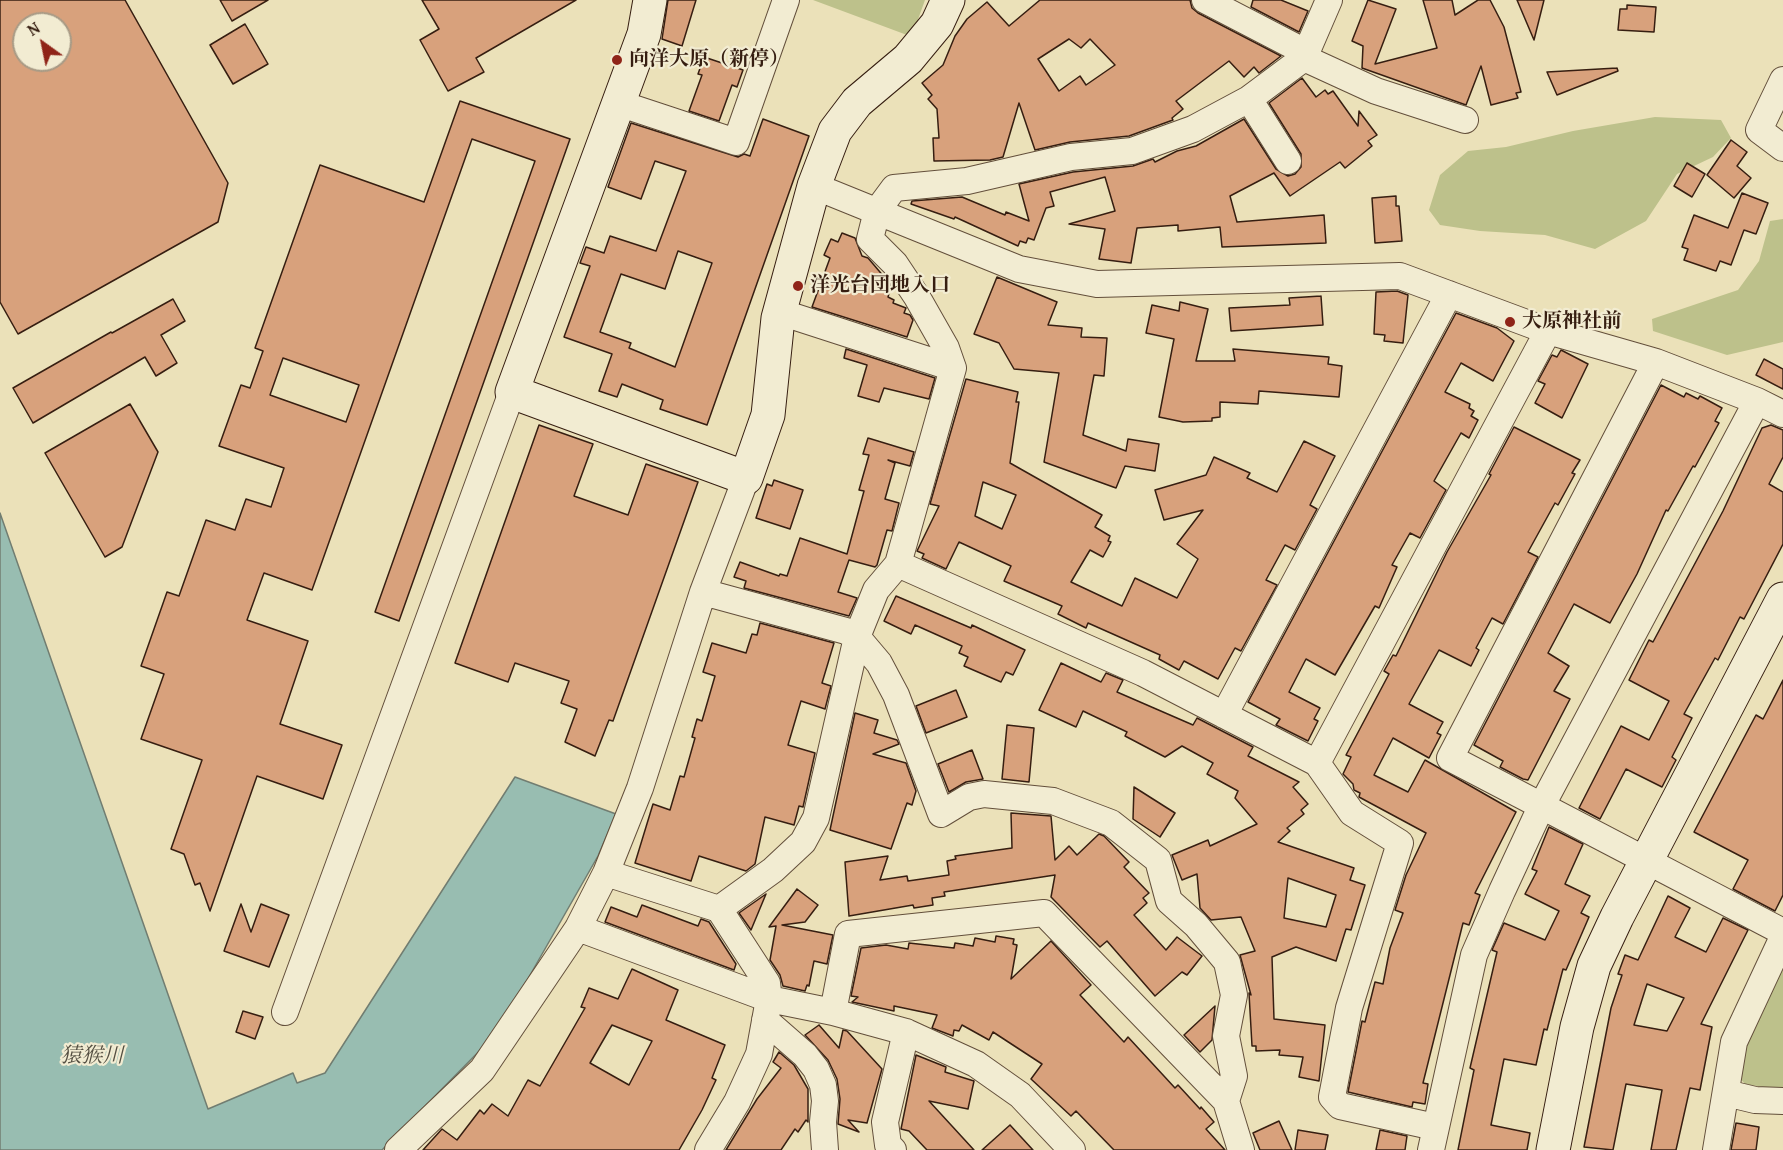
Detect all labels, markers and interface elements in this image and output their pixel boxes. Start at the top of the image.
north arrow [12,12,72,72]
text: N [22,16,44,42]
place label: 向洋大原（新停） [629,48,789,72]
marker: 向洋大原（新停） [610,53,624,67]
place label: 洋光台団地入口 [810,274,950,298]
marker: 洋光台団地入口 [791,279,805,293]
place label: 大原神社前 [1522,310,1622,334]
marker: 大原神社前 [1503,315,1517,329]
water label: 猿猴川 [61,1044,123,1070]

